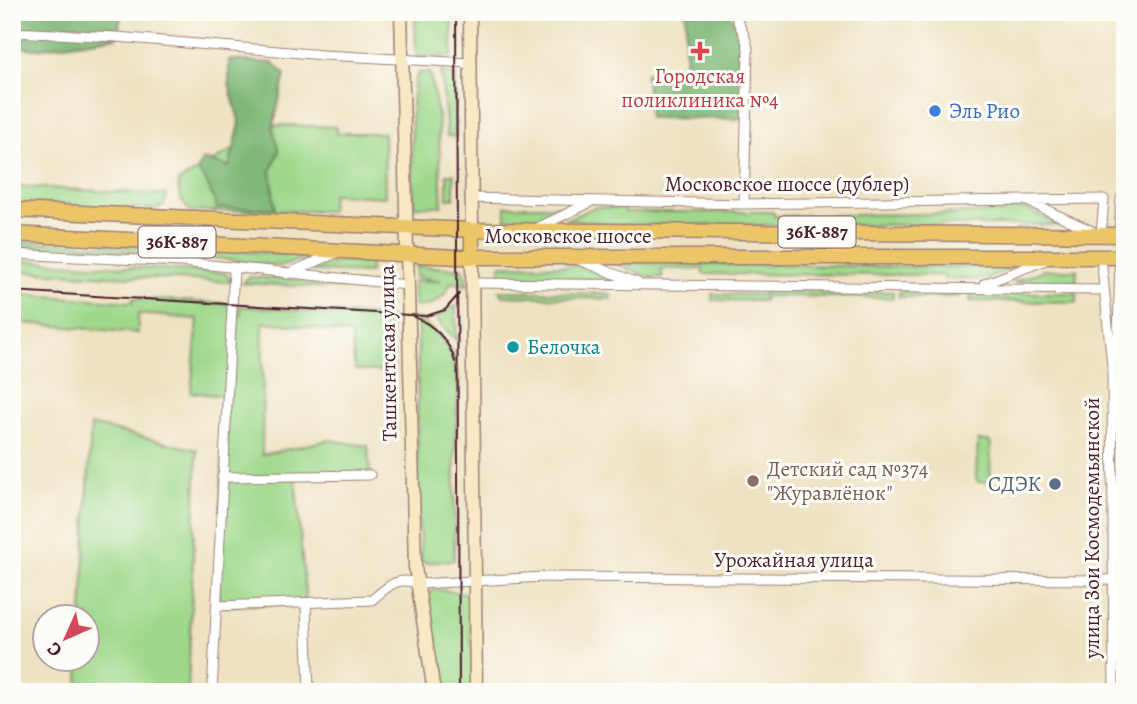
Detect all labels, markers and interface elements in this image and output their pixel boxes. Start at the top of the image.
marker: Городская поликлиника №4 [690,41,710,61]
place label: Городская поликлиника №4 [621,62,779,114]
place label: Эль Рио [949,97,1020,125]
marker: Эль Рио [927,103,943,119]
street label: Московское шоссе (дублер) [665,170,909,198]
road number: 36К-887 [778,216,856,248]
street label: Московское шоссе [484,222,652,250]
road number: 36К-887 [138,226,216,258]
street label: Ташкентская улица [372,264,404,441]
place label: Белочка [527,333,601,361]
marker: Белочка [505,339,521,355]
street label: улица Зои Космодемьянской [1078,398,1106,659]
place label: Детский сад №374 "Журавлёнок" [767,455,928,507]
place label: СДЭК [988,470,1042,498]
marker: Детский сад №374 "Журавлёнок" [745,473,761,489]
marker: СДЭК [1047,476,1063,492]
street label: Урожайная улица [714,546,874,574]
north arrow [32,602,102,672]
text: С [41,636,68,663]

